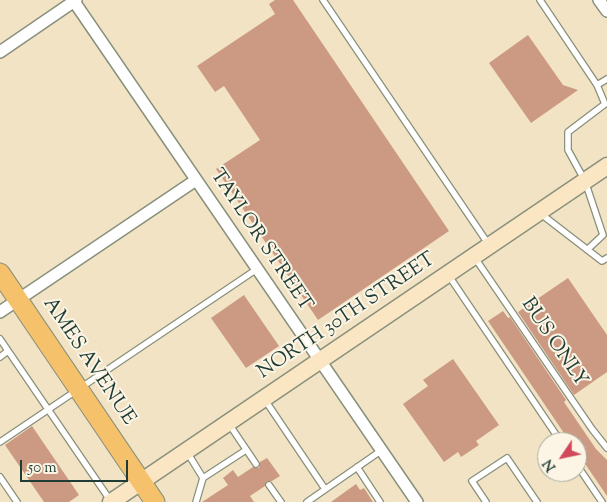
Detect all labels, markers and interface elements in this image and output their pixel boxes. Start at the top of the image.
street label: TAYLOR STREET [204,165,316,317]
street label: NORTH 30TH STREET [254,249,440,385]
street label: AMES AVENUE [36,294,140,430]
street label: BUS ONLY [515,294,591,392]
north arrow [537,432,587,482]
scale bar [22,450,130,482]
text: N [539,455,562,475]
text: 50 m [28,458,57,479]

